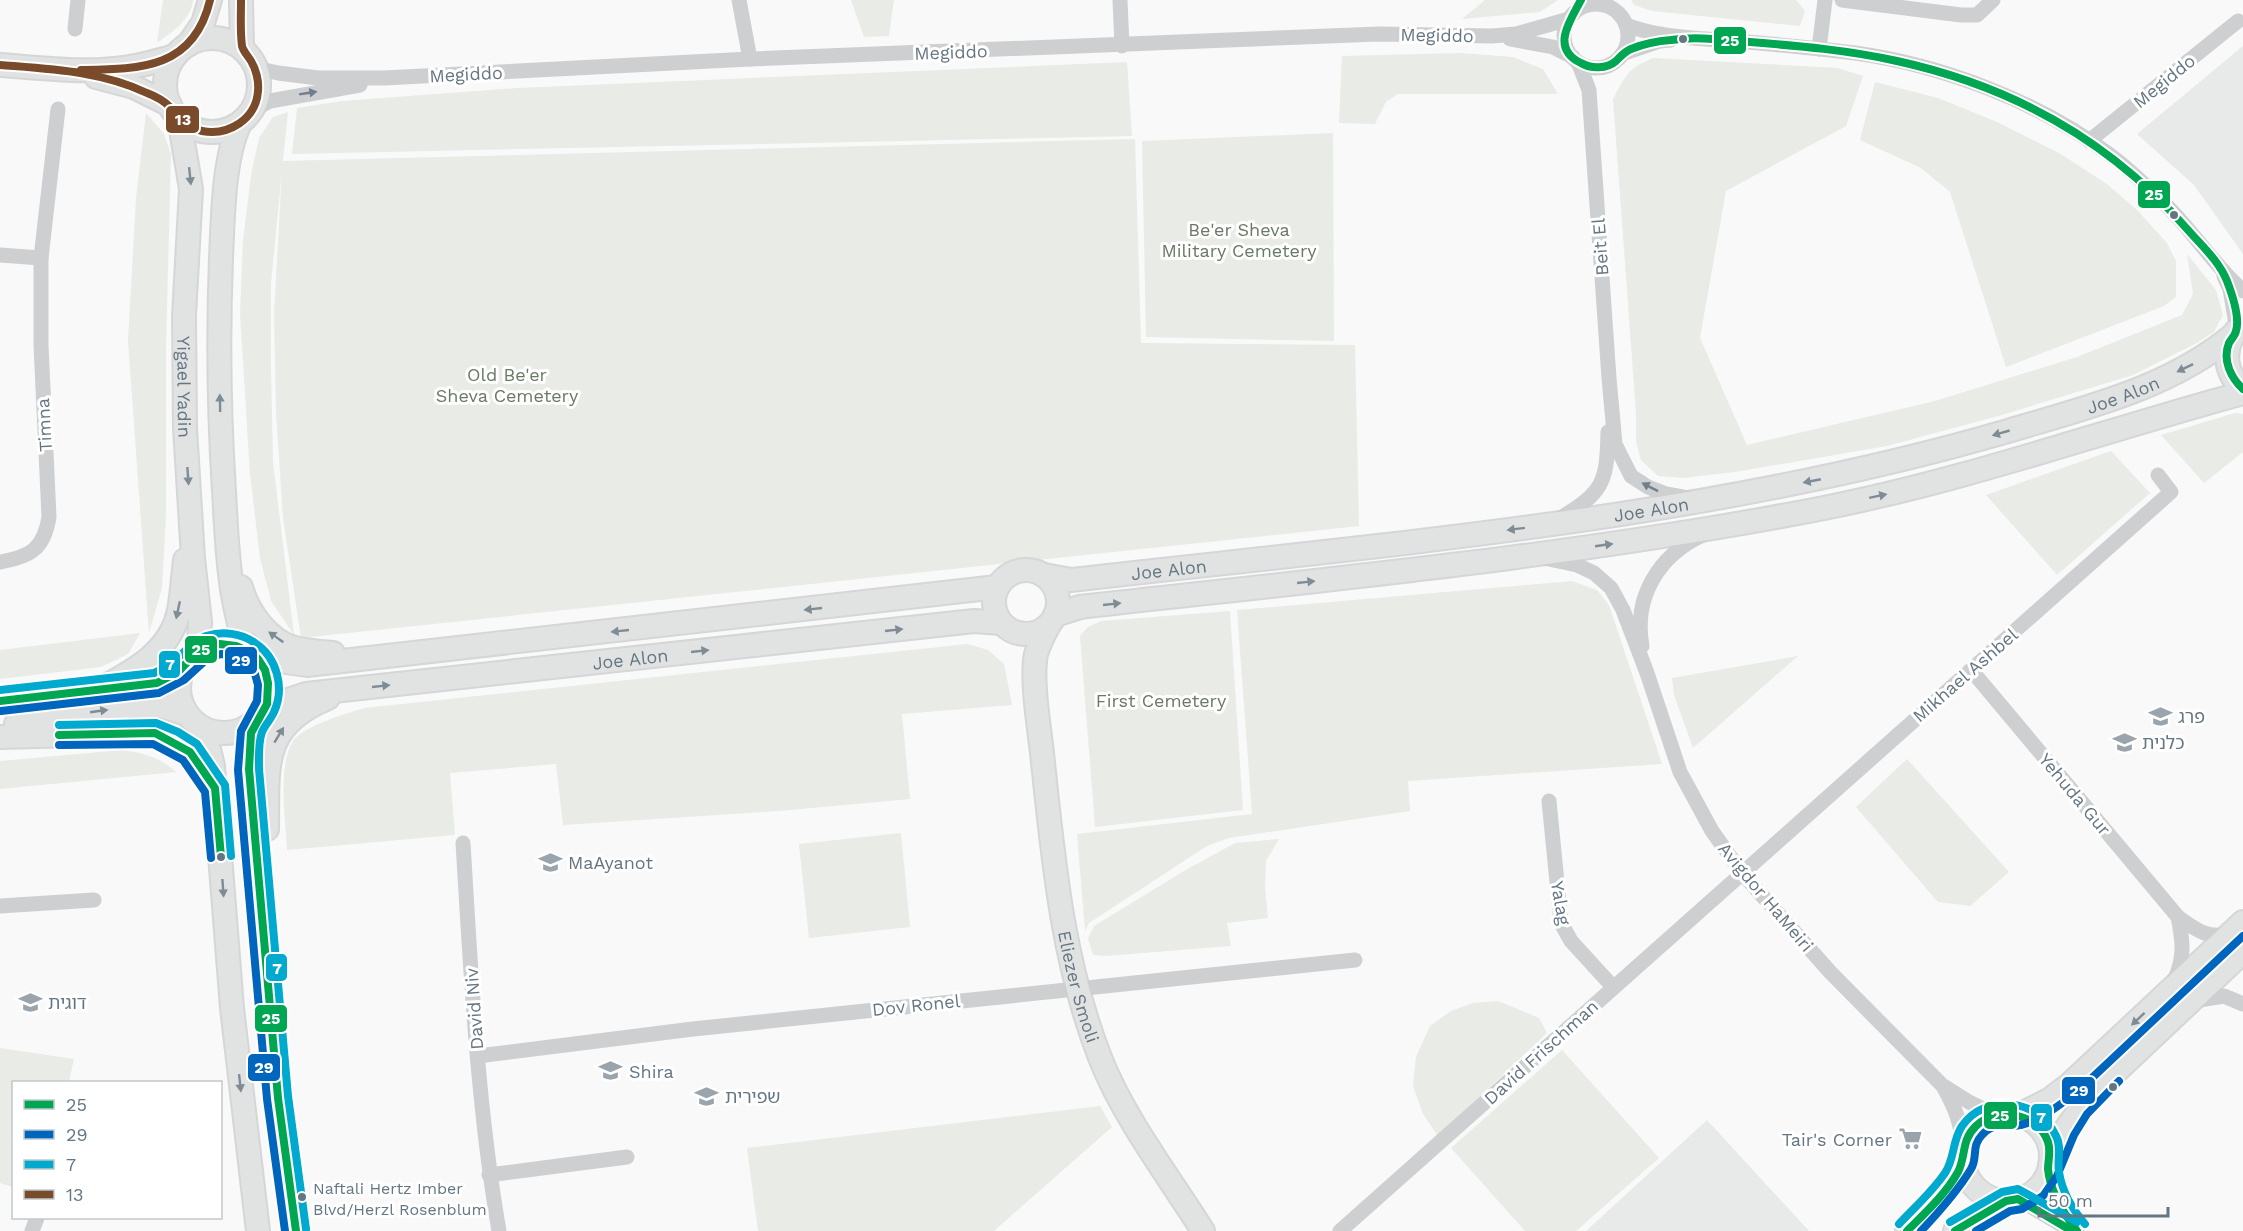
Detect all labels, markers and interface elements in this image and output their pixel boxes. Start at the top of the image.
street label: Megiddo [1400,24,1474,46]
line badge: 25 [1713,26,1747,55]
text: 25 [1721,31,1739,50]
unlabelled marker [1677,33,1689,45]
street label: Megiddo [914,40,988,64]
street label: Megiddo [2129,50,2199,112]
street label: Megiddo [429,62,503,86]
one-way arrow [298,89,317,98]
line badge: 13 [165,105,200,134]
text: 13 [175,110,191,129]
one-way arrow [185,167,194,186]
line badge: 25 [2137,180,2171,209]
text: 25 [2145,185,2163,204]
unlabelled marker [2168,209,2180,221]
street label: Beit El [1587,217,1612,276]
park label: Be'er Sheva Military Cemetery [1161,219,1317,261]
street label: Yigael Yadin [174,336,196,438]
park label: Old Be'er Sheva Cemetery [436,364,579,406]
one-way arrow [2176,364,2193,373]
street label: Joe Alon [2084,371,2162,418]
one-way arrow [215,394,225,413]
street label: Timna [32,398,56,452]
one-way arrow [1992,429,2010,438]
one-way arrow [183,466,193,485]
one-way arrow [1803,477,1822,486]
one-way arrow [1641,482,1659,492]
one-way arrow [1869,490,1888,500]
street label: Joe Alon [1612,493,1690,526]
one-way arrow [1507,524,1526,534]
one-way arrow [1594,540,1613,549]
street label: Joe Alon [1130,555,1208,584]
one-way arrow [1297,577,1316,587]
one-way arrow [1103,599,1122,609]
one-way arrow [173,601,182,620]
one-way arrow [804,604,823,614]
street label: Mikhael Ashbel [1908,623,2022,726]
one-way arrow [885,625,904,635]
one-way arrow [610,626,629,635]
one-way arrow [269,631,285,643]
line badge: 25 [184,635,218,664]
text: 25 [192,640,210,659]
street label: Joe Alon [591,644,669,673]
line badge: 29 [224,646,258,675]
one-way arrow [691,647,710,656]
line badge: 7 [158,650,181,679]
text: 29 [231,651,251,670]
text: 7 [165,655,175,674]
one-way arrow [372,681,391,691]
park label: First Cemetery [1096,690,1227,711]
school or university icon: פרג [2147,703,2173,729]
place label: פרג [2178,706,2205,727]
one-way arrow [90,707,109,716]
one-way arrow [273,727,284,744]
school or university icon: כלנית [2111,729,2137,755]
place label: כלנית [2142,732,2185,753]
street label: Yehuda Gur [2035,749,2115,839]
street label: Avigdor HaMeiri [1714,838,1818,956]
school or university icon: MaAyanot [537,849,563,875]
unlabelled marker [215,851,227,863]
place label: MaAyanot [568,852,653,873]
one-way arrow [218,879,228,898]
street label: Yalag [1547,879,1575,927]
street label: Eliezer Smoli [1055,929,1104,1045]
line badge: 7 [265,953,288,982]
text: 7 [272,959,282,978]
street label: David Niv [461,967,487,1051]
school or university icon: דוגית [17,989,43,1015]
street label: Dov Ronel [871,990,962,1020]
place label: דוגית [48,992,87,1013]
street label: David Frischman [1480,995,1602,1109]
line badge: 25 [254,1004,288,1033]
text: 25 [262,1009,280,1028]
one-way arrow [2131,1012,2146,1025]
line badge: 29 [247,1053,281,1082]
text: 29 [254,1058,274,1077]
school or university icon: Shira [598,1058,624,1084]
place label: Shira [629,1061,674,1082]
one-way arrow [235,1073,244,1092]
line badge: 29 [2061,1076,2096,1105]
legend [12,1081,222,1219]
text: 29 [2069,1081,2089,1100]
unlabelled marker [2107,1081,2119,1093]
school or university icon: שפירית [694,1083,720,1109]
place label: שפירית [725,1086,780,1107]
text: 25 [66,1094,87,1115]
line badge: 25 [1983,1101,2018,1130]
line badge: 7 [2030,1103,2053,1132]
text: 25 [1991,1106,2009,1125]
text: 7 [2036,1108,2046,1127]
text: 29 [66,1124,88,1145]
supermarket icon: Tair's Corner [1897,1126,1923,1152]
place label: Tair's Corner [1782,1129,1892,1150]
text: 7 [66,1154,76,1175]
place label: Naftali Hertz Imber Blvd/Herzl Rosenblum [313,1179,487,1219]
scale bar [2039,1180,2168,1218]
text: 13 [66,1184,84,1205]
text: 50 m [2048,1190,2093,1211]
marker: Naftali Hertz Imber Blvd/Herzl Rosenblum [296,1191,308,1203]

